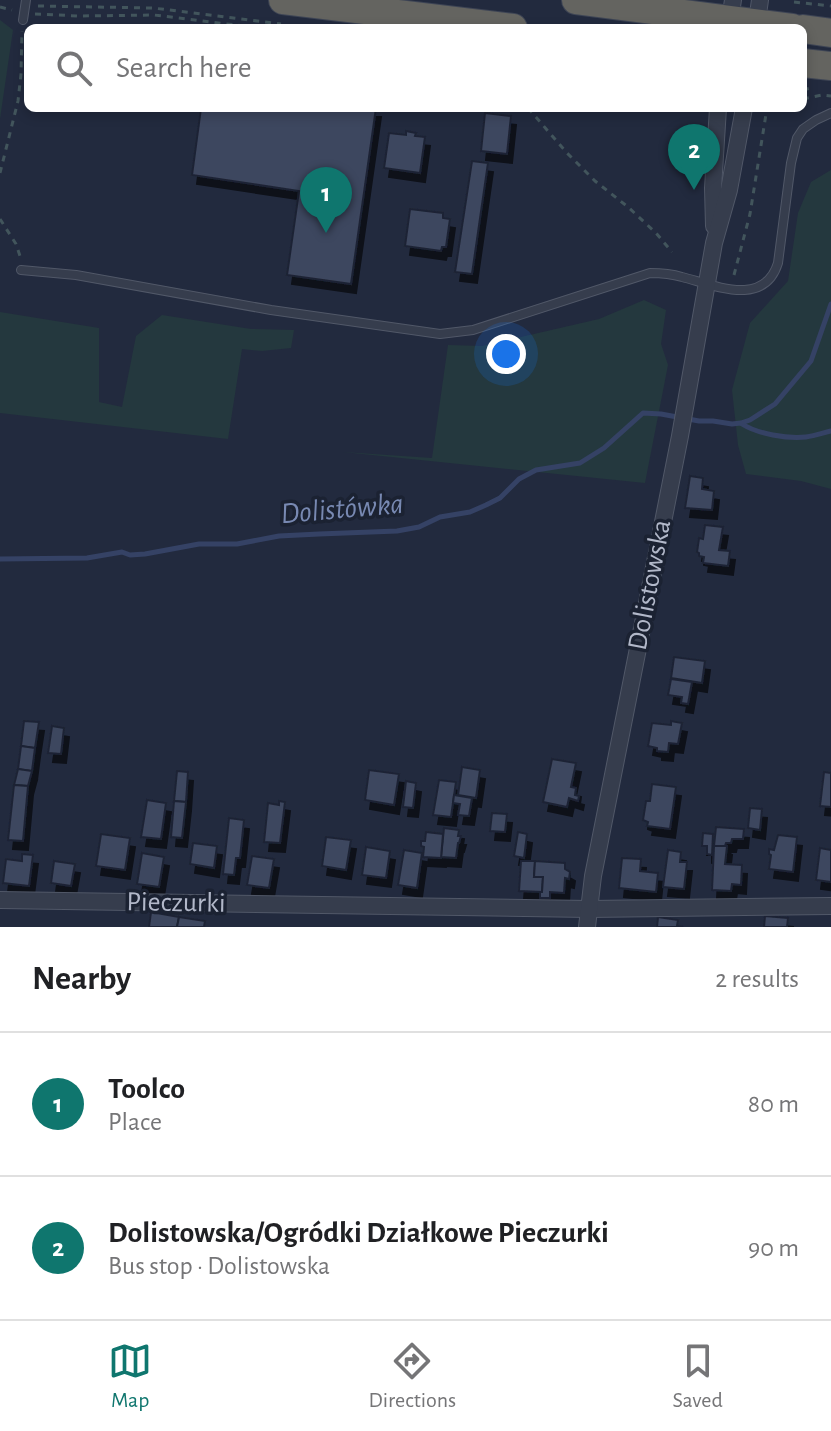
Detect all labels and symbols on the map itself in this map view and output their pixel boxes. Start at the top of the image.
pin: 2 [668,124,720,190]
pin: 1 [300,167,352,233]
your location [486,334,526,374]
water label: Dolistówka [279,489,405,529]
street label: Dolistowska [624,517,676,653]
street label: Pieczurki [126,888,226,918]

